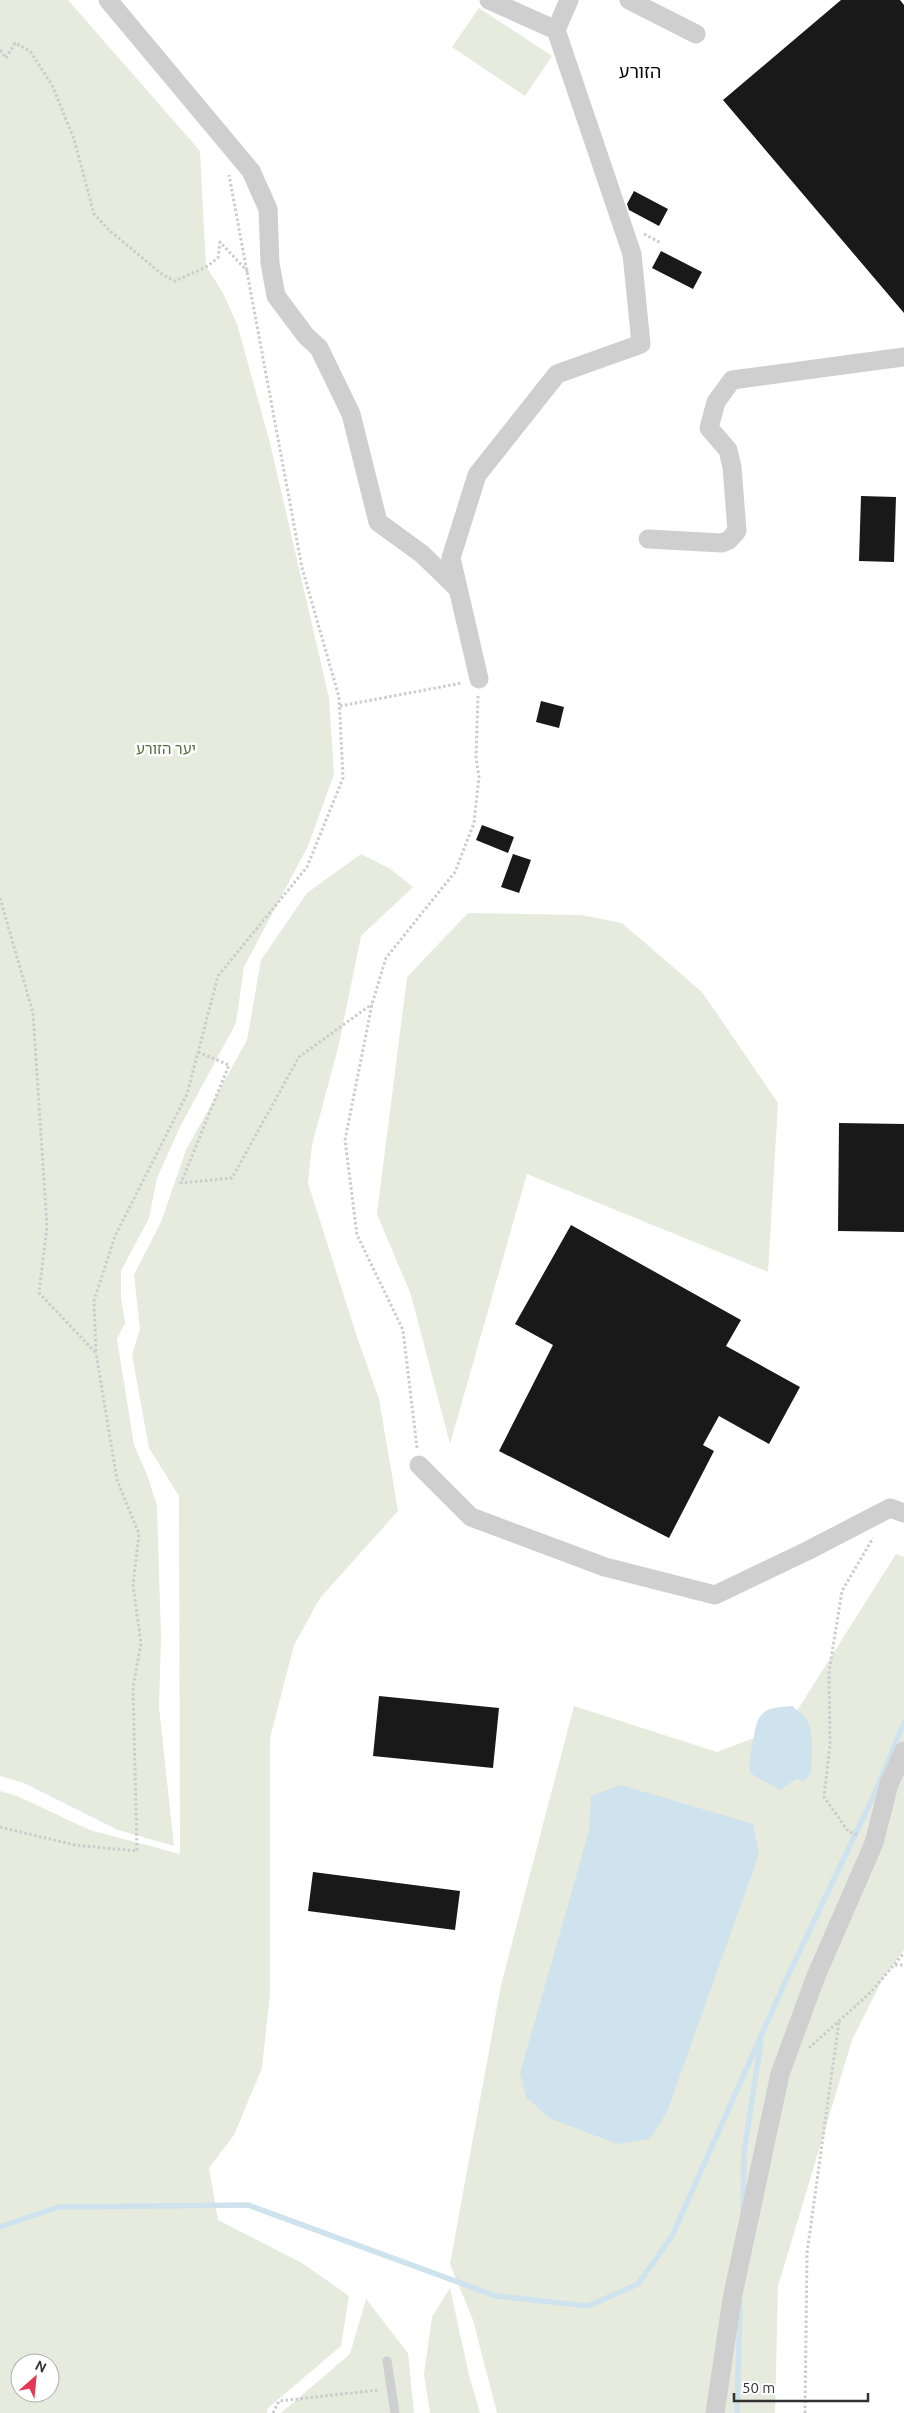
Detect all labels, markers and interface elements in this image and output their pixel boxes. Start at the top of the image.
district label: הזורע [619,61,661,81]
park label: יער הזורע [136,740,196,757]
north arrow [10,2353,60,2403]
text: N [33,2357,49,2376]
scale bar [734,2370,868,2402]
text: 50 m [742,2379,775,2396]

